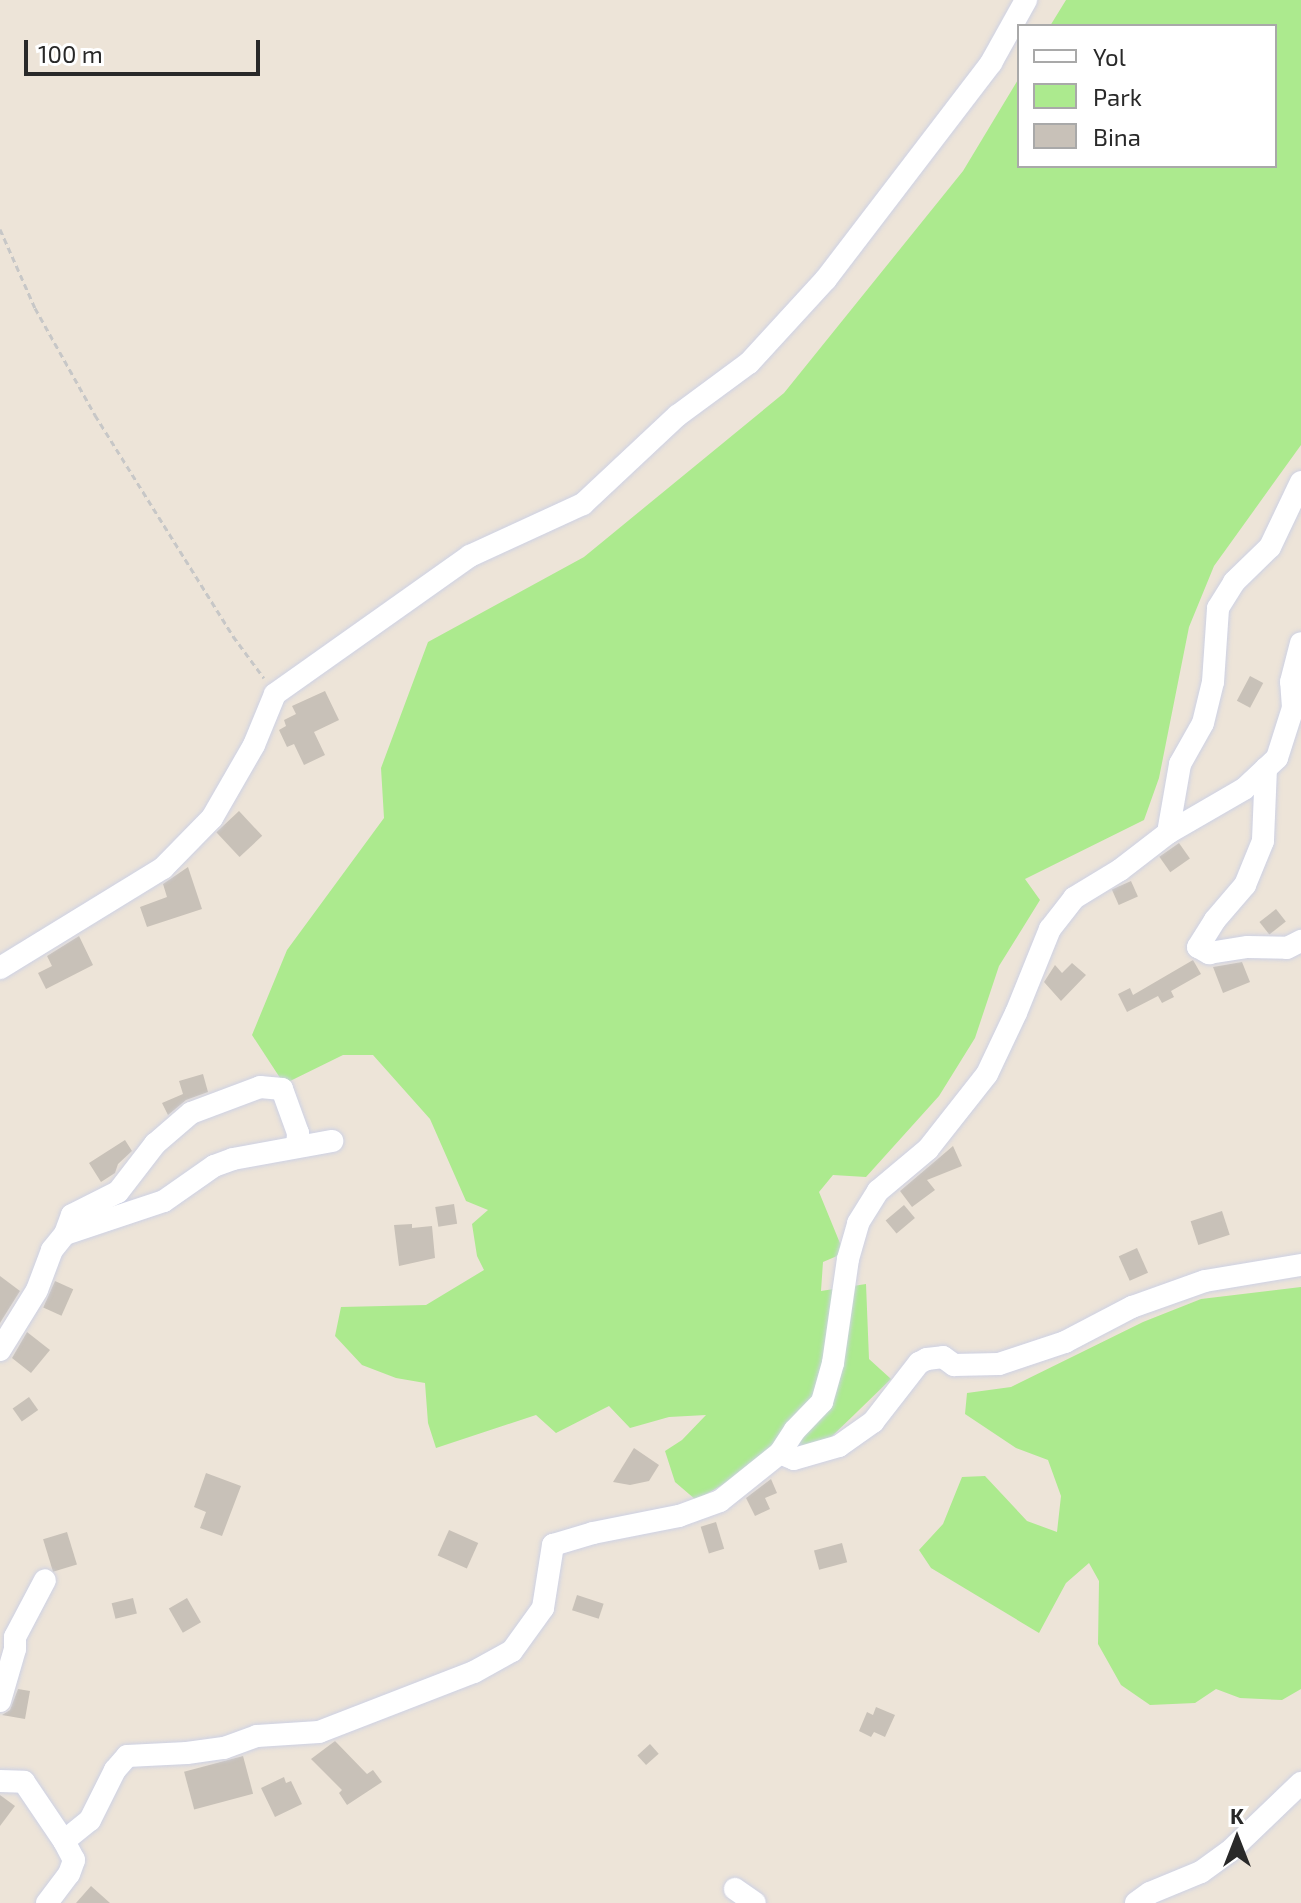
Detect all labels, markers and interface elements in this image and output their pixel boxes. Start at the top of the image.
scale bar [28,24,264,74]
legend [1017,24,1277,168]
text: 100 m [38,39,103,68]
text: Yol [1093,42,1126,71]
text: Park [1093,82,1142,111]
text: Bina [1093,122,1141,151]
north arrow [1197,1799,1277,1879]
text: K [1230,1802,1244,1828]

